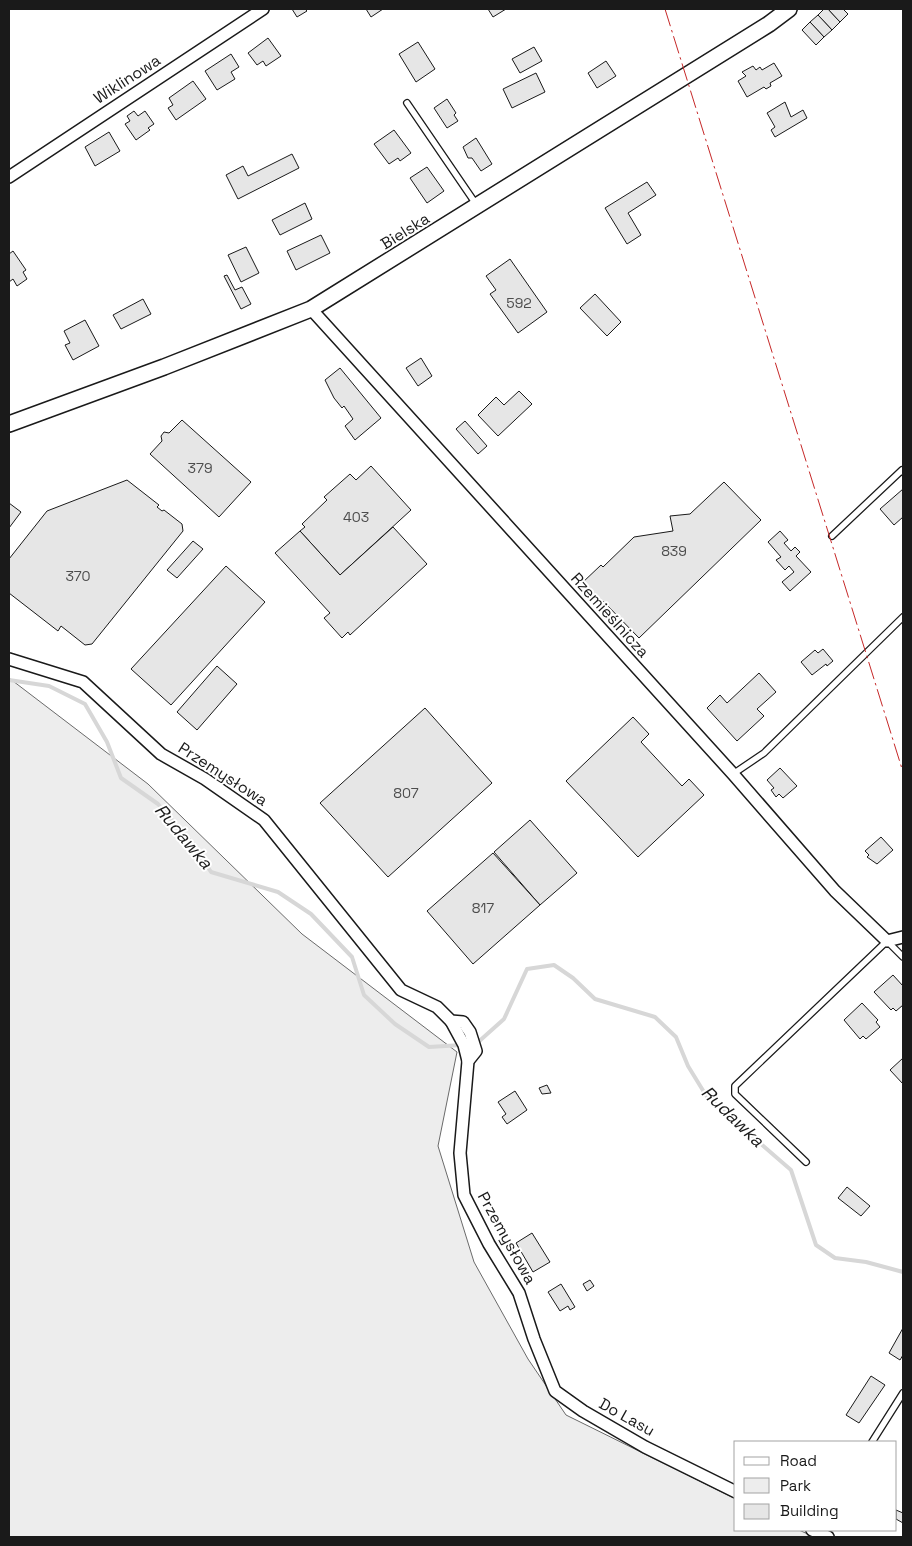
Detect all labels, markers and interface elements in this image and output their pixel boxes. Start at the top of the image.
street label: Wiklinowa [89,50,165,108]
street label: Bielska [377,208,433,254]
house number: 592 [506,294,532,312]
house number: 379 [188,459,212,477]
house number: 403 [343,508,369,526]
house number: 839 [661,542,687,560]
house number: 370 [65,567,91,585]
street label: Rzemieślnicza [566,568,654,662]
street label: Przemysłowa [174,737,272,811]
house number: 807 [393,784,419,802]
water label: Rudawka [150,799,218,874]
house number: 817 [472,899,494,917]
water label: Rudawka [697,1081,770,1152]
street label: Przemysłowa [473,1188,541,1288]
street label: Do Lasu [595,1393,659,1441]
legend [734,1441,897,1531]
text: Road [780,1451,817,1470]
text: Park [780,1476,811,1495]
text: Building [780,1501,839,1520]

